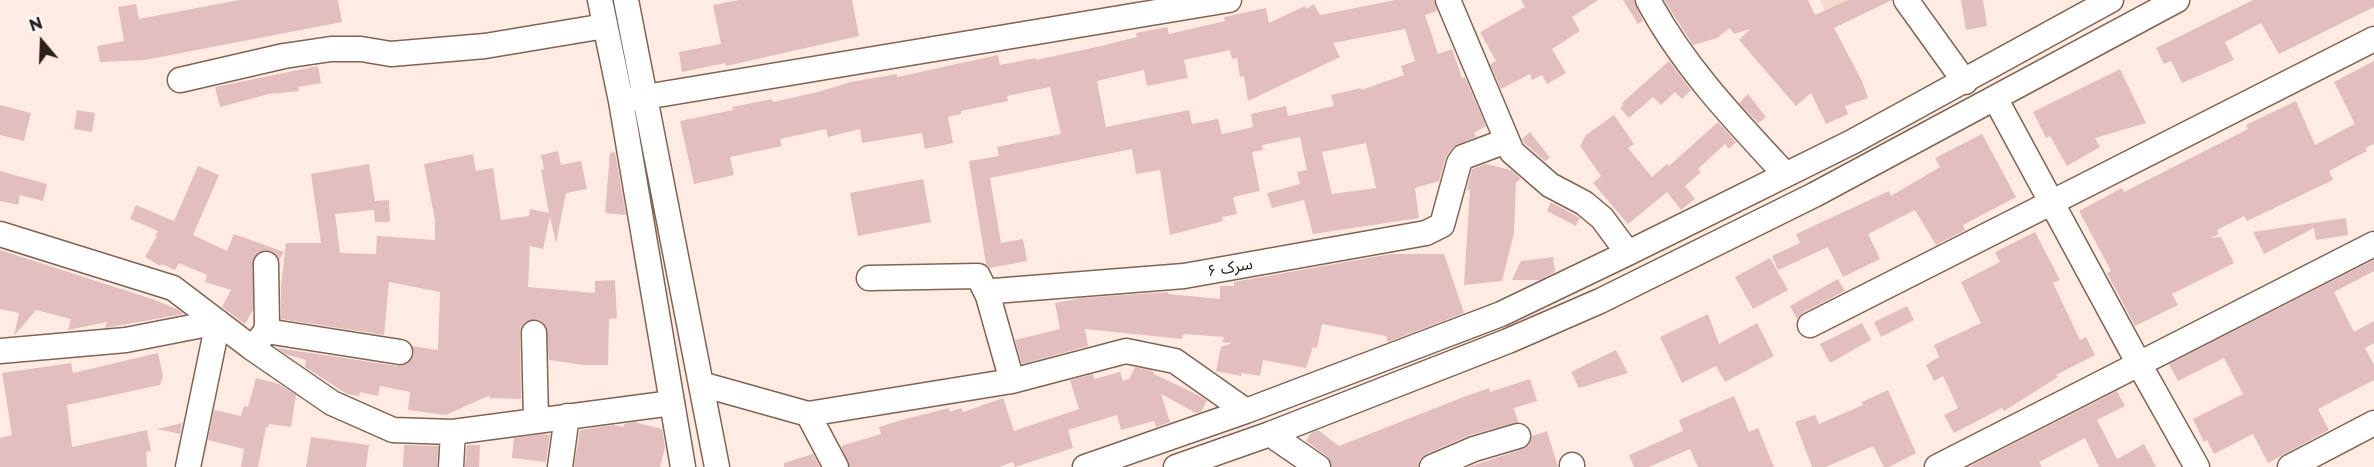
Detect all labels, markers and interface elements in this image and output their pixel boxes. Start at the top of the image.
north arrow [12,12,72,72]
text: N [27,13,45,36]
street label: سرک ۶ [1206,255,1254,281]

